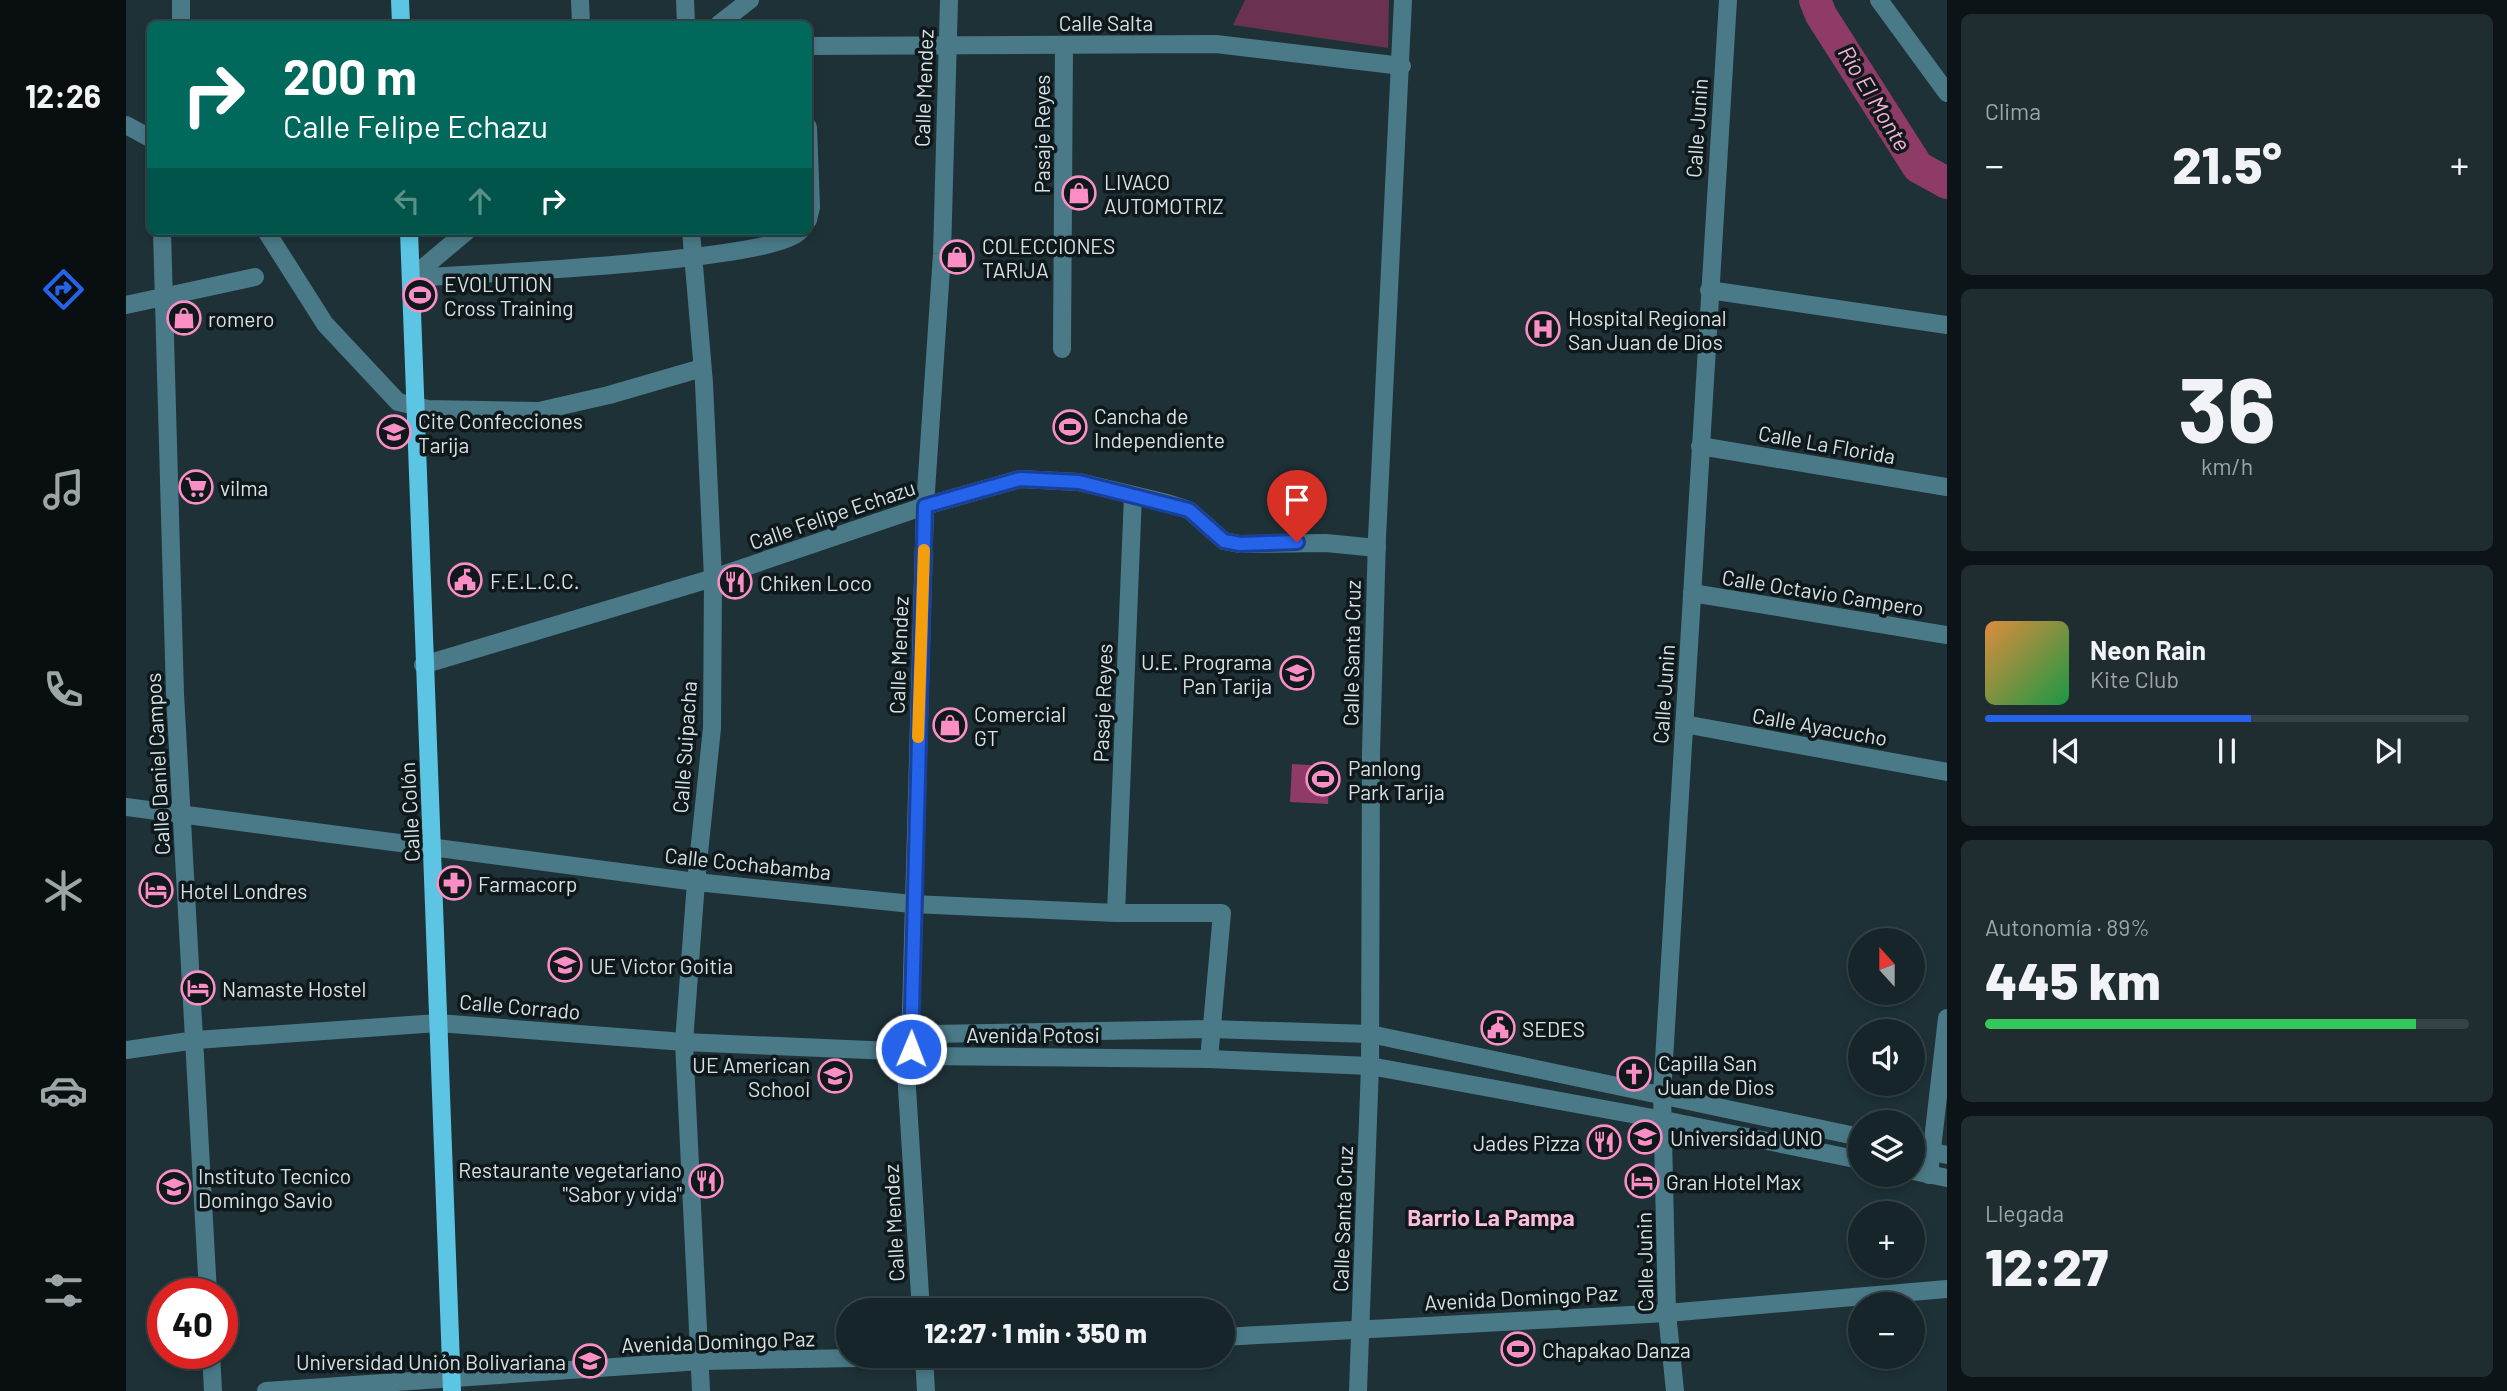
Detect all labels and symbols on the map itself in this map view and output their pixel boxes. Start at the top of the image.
street label: Calle Salta [1059,10,1153,35]
street label: Calle Mendez [908,29,938,147]
water label: Río El Monte [1833,40,1917,156]
street label: Pasaje Reyes [1029,75,1054,193]
street label: Calle Junin [1680,77,1712,179]
place label: LIVACO AUTOMOTRIZ [1104,169,1224,218]
shop icon: LIVACO AUTOMOTRIZ [1060,174,1098,212]
place label: COLECCIONES TARIJA [982,233,1115,282]
shop icon: COLECCIONES TARIJA [938,238,976,276]
place label: EVOLUTION Cross Training [444,271,574,320]
sports icon: EVOLUTION Cross Training [401,276,439,314]
shop icon: romero [165,299,203,337]
place label: Hospital Regional San Juan de Dios [1568,305,1727,354]
place label: romero [208,306,274,331]
hospital icon: Hospital Regional San Juan de Dios [1524,310,1562,348]
place label: Cancha de Independiente [1094,403,1225,452]
place label: Cite Confecciones Tarija [418,408,583,457]
sports icon: Cancha de Independiente [1051,408,1089,446]
school or university icon: Cite Confecciones Tarija [375,413,413,451]
street label: Calle La Florida [1757,420,1897,468]
supermarket icon: vilma [177,468,215,506]
pin [1267,470,1327,542]
street label: Calle Felipe Echazu [746,474,918,554]
place label: vilma [220,475,268,500]
public building icon: F.E.L.C.C. [446,561,484,599]
restaurant icon: Chiken Loco [716,563,754,601]
street label: Calle Octavio Campero [1720,564,1926,620]
place label: F.E.L.C.C. [490,568,580,593]
place label: Chiken Loco [760,570,872,595]
street label: Calle Santa Cruz [1337,580,1365,726]
street label: Calle Mendez [883,596,913,714]
street label: Pasaje Reyes [1087,643,1117,763]
street label: Calle Junin [1647,643,1679,745]
place label: U.E. Programa Pan Tarija [1141,649,1272,698]
school or university icon: U.E. Programa Pan Tarija [1278,654,1316,692]
street label: Calle Daniel Campos [140,672,174,856]
street label: Calle Suipacha [667,680,701,814]
place label: Comercial GT [974,701,1066,750]
street label: Calle Ayacucho [1751,702,1889,750]
shop icon: Comercial GT [931,706,969,744]
place label: Panlong Park Tarija [1348,755,1445,804]
sports icon: Panlong Park Tarija [1304,760,1342,798]
street label: Calle Colón [394,761,424,863]
street label: Calle Cochabamba [664,842,832,884]
pharmacy icon: Farmacorp [435,864,473,902]
hotel icon: Hotel Londres [137,871,175,909]
place label: Farmacorp [478,871,577,896]
place label: Hotel Londres [180,878,307,903]
north arrow [1848,928,1925,1004]
school or university icon: UE Victor Goitia [546,946,584,984]
place label: UE Victor Goitia [590,953,733,978]
hotel icon: Namaste Hostel [179,969,217,1007]
place label: Namaste Hostel [222,976,366,1001]
street label: Calle Corrado [458,988,582,1024]
public building icon: SEDES [1479,1009,1517,1047]
position arrow [874,1012,948,1086]
place label: SEDES [1522,1016,1585,1041]
street label: Avenida Potosi [966,1022,1100,1047]
place label: Capilla San Juan de Dios [1658,1050,1774,1099]
place label: UE American School [692,1052,810,1101]
church icon: Capilla San Juan de Dios [1615,1055,1653,1093]
school or university icon: UE American School [816,1057,854,1095]
school or university icon: Universidad UNO [1626,1118,1664,1156]
restaurant icon: Jades Pizza [1585,1123,1623,1161]
place label: Universidad UNO [1670,1125,1823,1150]
place label: Jades Pizza [1473,1130,1580,1155]
street label: Calle Santa Cruz [1327,1145,1357,1293]
place label: Restaurante vegetariano "Sabor y vida" [458,1157,682,1206]
restaurant icon: Restaurante vegetariano "Sabor y vida" [687,1162,725,1200]
hotel icon: Gran Hotel Max [1623,1162,1661,1200]
place label: Instituto Tecnico Domingo Savio [198,1163,351,1212]
street label: Calle Mendez [877,1164,909,1282]
school or university icon: Instituto Tecnico Domingo Savio [155,1168,193,1206]
place label: Gran Hotel Max [1666,1169,1801,1194]
district label: Barrio La Pampa [1407,1203,1575,1231]
street label: Calle Junin [1631,1212,1657,1312]
speed limit sign: 40 [147,1278,238,1369]
street label: Avenida Domingo Paz [1424,1279,1618,1315]
street label: Avenida Domingo Paz [621,1325,815,1357]
sports icon: Chapakao Danza [1499,1330,1537,1368]
place label: Chapakao Danza [1542,1337,1691,1362]
school or university icon: Universidad Unión Bolivariana [571,1342,609,1380]
place label: Universidad Unión Bolivariana [296,1349,566,1374]

